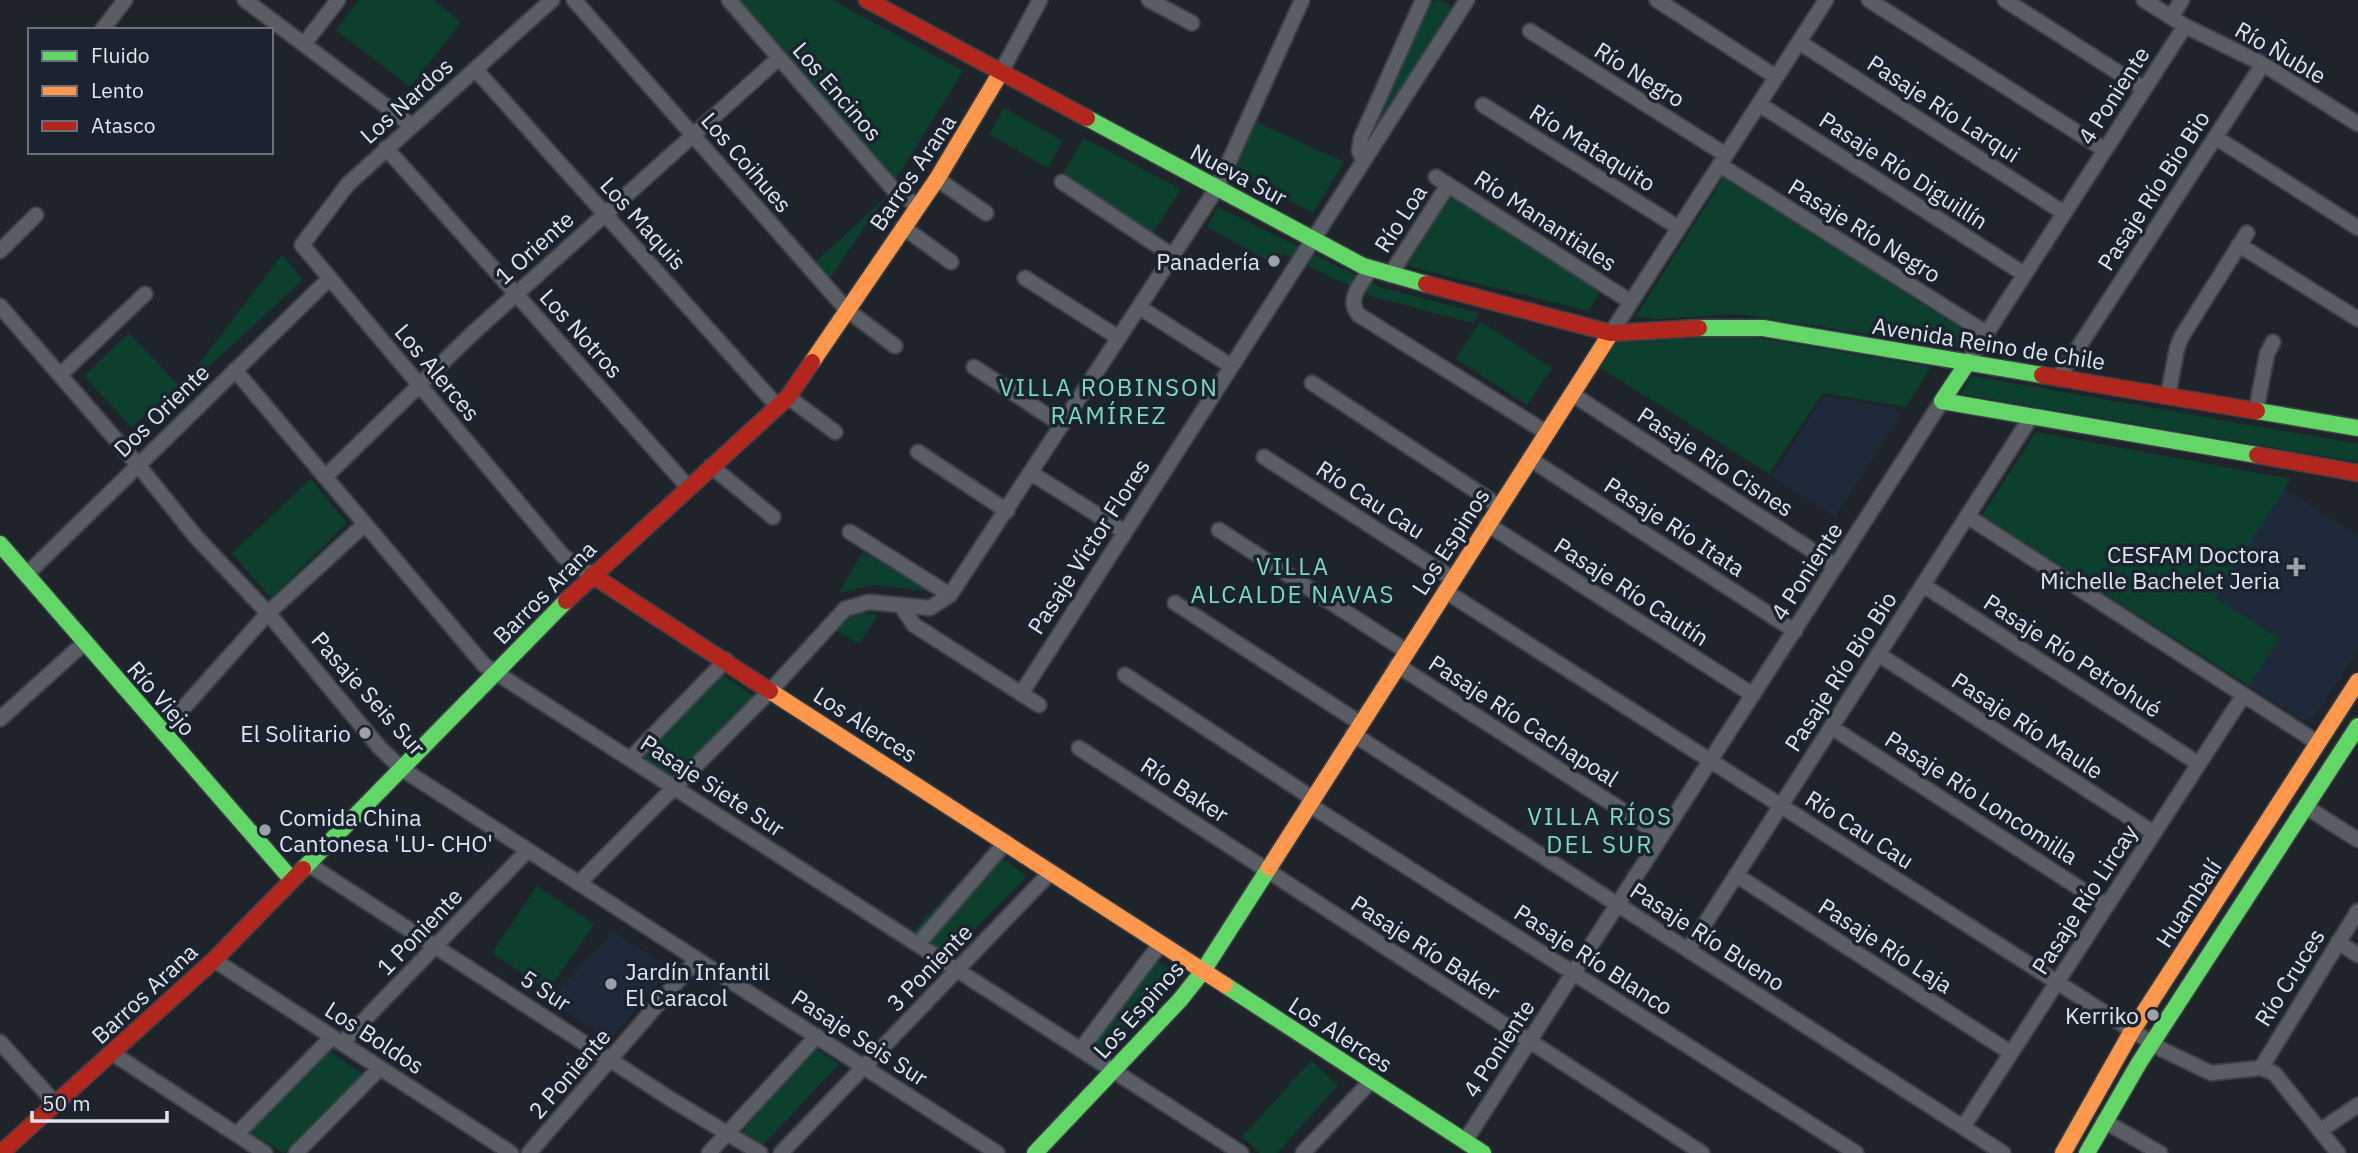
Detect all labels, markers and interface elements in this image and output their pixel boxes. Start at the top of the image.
street label: Río Ñuble [2230,14,2332,90]
legend [28,28,273,154]
street label: Los Encinos [787,35,889,147]
street label: Río Negro [1589,35,1691,113]
street label: 4 Poniente [2070,40,2156,150]
text: Fluido [91,41,150,69]
street label: Pasaje Río Larqui [1862,47,2026,169]
street label: Los Nardos [353,50,459,150]
text: Lento [91,76,144,104]
street label: Río Mataquito [1524,96,1662,198]
street label: Pasaje Río Diguillín [1814,104,1994,236]
street label: Pasaje Río Bio Bio [2090,104,2216,276]
street label: Los Coihues [695,105,799,219]
street label: Barros Arana [862,108,962,236]
text: Atasco [91,111,155,139]
street label: Nueva Sur [1185,136,1293,212]
street label: Río Manantiales [1469,163,1623,277]
street label: Los Maquis [594,170,694,276]
street label: Pasaje Río Negro [1783,171,1947,289]
street label: Río Loa [1367,178,1433,258]
street label: 1 Oriente [488,204,580,290]
place label: Panadería [1156,246,1260,276]
marker: Panadería [1266,253,1282,269]
street label: Los Notros [534,282,630,384]
street label: Avenida Reino de Chile [1870,310,2108,376]
street label: Los Alerces [389,317,487,427]
street label: Dos Oriente [107,357,215,463]
district label: VILLA ROBINSON RAMÍREZ [999,371,1219,431]
street label: Pasaje Río Cisnes [1632,399,1800,523]
street label: Pasaje Víctor Flores [1020,453,1156,639]
street label: Río Cau Cau [1311,453,1431,545]
street label: Pasaje Río Itata [1599,469,1751,583]
street label: Los Espinos [1404,482,1496,600]
street label: 4 Poniente [1763,516,1849,626]
street label: Pasaje Río Cautín [1549,530,1715,652]
street label: Barros Arana [486,534,602,650]
place label: CESFAM Doctora Michelle Bachelet Jeria [2040,539,2280,595]
district label: VILLA ALCALDE NAVAS [1190,550,1396,610]
marker: CESFAM Doctora Michelle Bachelet Jeria [2286,557,2306,577]
street label: Pasaje Río Bio Bio [1777,585,1903,757]
street label: Pasaje Río Petrohué [1978,586,2168,724]
street label: Pasaje Seis Sur [305,625,433,762]
street label: Pasaje Río Cachapoal [1423,647,1625,793]
street label: Río Viejo [121,654,203,742]
street label: Pasaje Río Maule [1946,665,2110,785]
street label: Los Alerces [808,679,924,769]
place label: El Solitario [240,718,351,748]
street label: Pasaje Río Loncomilla [1880,723,2084,871]
marker: El Solitario [357,725,373,741]
street label: Pasaje Siete Sur [635,727,791,843]
street label: Río Baker [1135,749,1235,829]
street label: Río Cau Cau [1800,783,1920,875]
district label: VILLA RÍOS DEL SUR [1527,800,1673,860]
place label: Comida China Cantonesa 'LU- CHO' [279,802,493,858]
street label: Pasaje Río Lircay [2024,818,2144,980]
marker: Comida China Cantonesa 'LU- CHO' [257,822,273,838]
street label: Huambalí [2148,853,2228,953]
street label: Pasaje Río Bueno [1625,875,1791,997]
street label: 1 Poniente [370,881,468,981]
street label: Pasaje Río Baker [1346,888,1507,1007]
street label: Pasaje Río Laja [1813,891,1959,999]
street label: Pasaje Río Blanco [1509,897,1679,1021]
street label: 3 Poniente [880,917,978,1017]
street label: Río Cruces [2247,922,2331,1032]
street label: Barros Arana [85,936,203,1050]
street label: Los Espinos [1086,954,1190,1064]
place label: Jardín Infantil El Caracol [625,956,770,1012]
street label: 5 Sur [515,963,577,1018]
marker: Jardín Infantil El Caracol [603,976,619,992]
street label: Pasaje Seis Sur [786,982,934,1093]
street label: Los Alerces [1283,989,1399,1079]
street label: 4 Poniente [1455,993,1541,1103]
street label: Los Boldos [320,994,430,1080]
place label: Kerriko [2065,1000,2139,1030]
marker: Kerriko [2145,1007,2161,1023]
street label: 2 Poniente [521,1021,617,1125]
scale bar [32,1080,166,1124]
text: 50 m [42,1089,91,1117]

